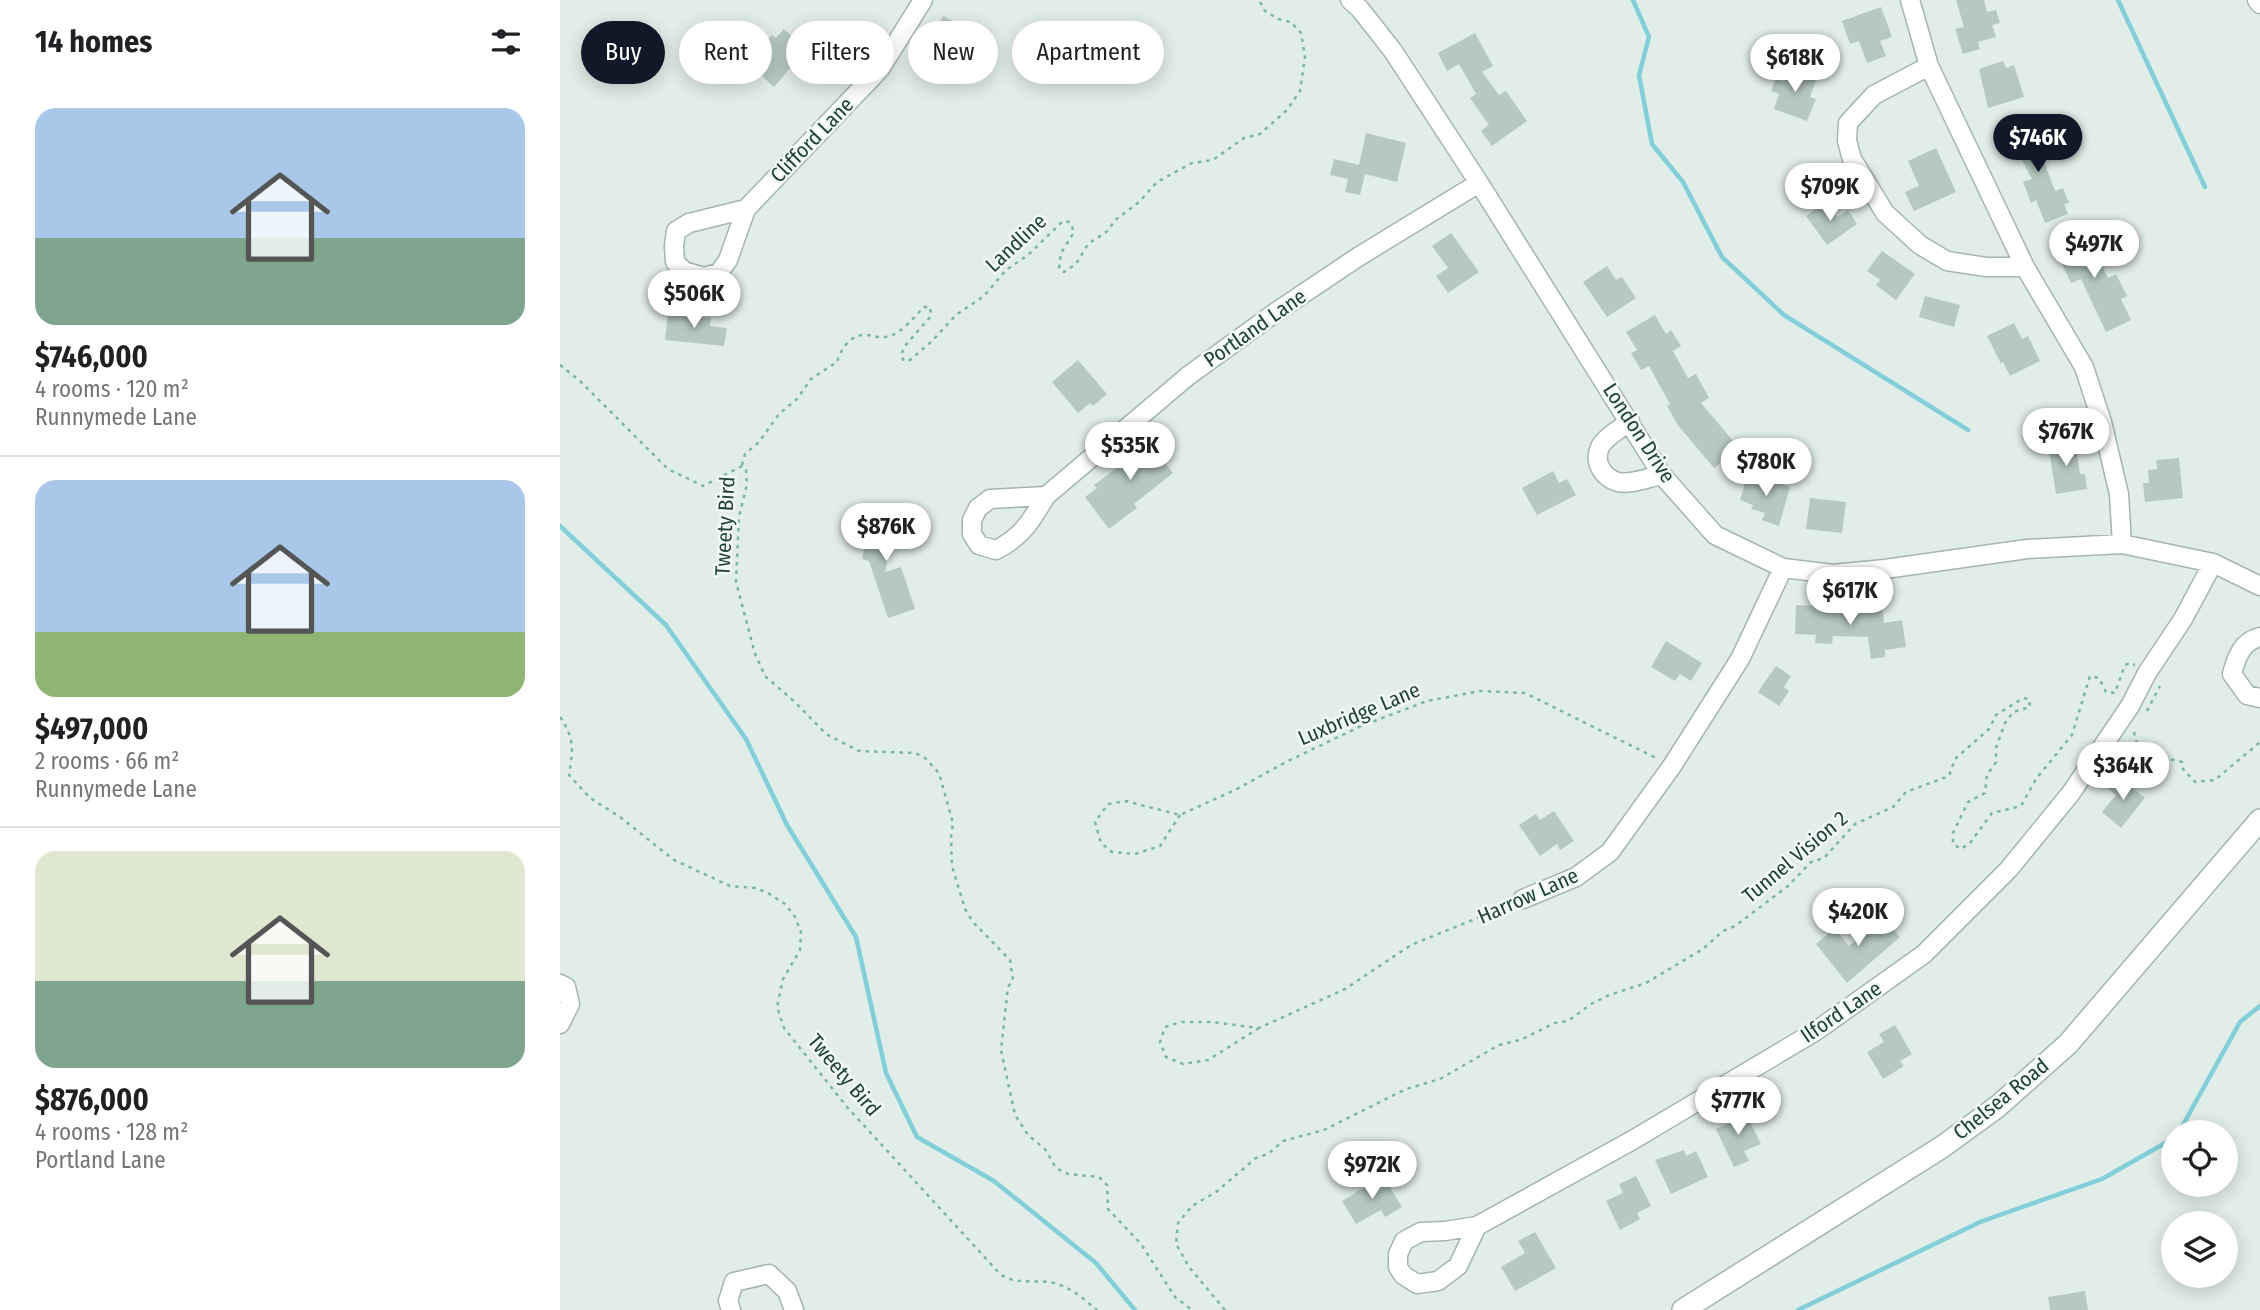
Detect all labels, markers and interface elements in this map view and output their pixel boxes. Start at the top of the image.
chip: Buy [581,21,665,84]
chip: Rent [679,21,772,84]
chip: Filters [786,21,894,84]
chip: New [908,21,998,84]
chip: Apartment [1012,21,1164,84]
icon: filters [487,23,525,61]
text: 14 homes [35,24,152,60]
pin: $618K [1746,34,1844,94]
text: $618K [1766,43,1824,71]
street label: Clifford Lane [765,92,859,188]
pin: $746K [1989,114,2087,174]
text: $746K [2009,123,2067,151]
icon: home [217,154,343,280]
pin: $709K [1781,164,1879,223]
text: $709K [1801,172,1859,200]
street label: Landline [980,208,1052,278]
pin: $497K [2045,220,2143,280]
text: $497K [2065,229,2123,257]
pin: $506K [645,270,743,330]
text: $506K [664,279,724,307]
street label: Portland Lane [1199,283,1311,373]
text: $746,000 [35,339,148,375]
text: 4 rooms · 120 m² [35,375,189,403]
street label: London Drive [1597,378,1681,488]
text: Runnymede Lane [35,403,197,431]
pin: $767K [2017,408,2115,468]
text: $767K [2038,417,2094,445]
pin: $535K [1081,422,1179,482]
text: $535K [1101,431,1159,459]
pin: $780K [1717,438,1815,498]
text: $780K [1737,447,1795,475]
street label: Tweety Bird [709,476,741,576]
pin: $876K [837,504,935,563]
text: $876K [857,512,915,540]
icon: home [217,526,343,652]
pin: $617K [1801,568,1899,627]
text: $617K [1822,576,1878,604]
street label: Luxbridge Lane [1294,677,1424,751]
text: $497,000 [35,711,148,747]
pin: $364K [2074,742,2172,802]
text: 2 rooms · 66 m² [35,747,179,775]
text: $364K [2093,751,2153,779]
text: Runnymede Lane [35,775,197,803]
street label: Tunnel Vision 2 [1737,805,1853,909]
street label: Harrow Lane [1474,862,1582,930]
pin: $420K [1809,888,1907,948]
icon: home [217,897,343,1023]
text: $420K [1828,897,1888,925]
street label: Ilford Lane [1796,975,1886,1049]
street label: Tweety Bird [802,1029,886,1121]
street label: Chelsea Road [1948,1053,2054,1145]
pin: $777K [1689,1078,1787,1137]
text: $876,000 [35,1082,149,1118]
text: $777K [1711,1086,1765,1114]
text: 4 rooms · 128 m² [35,1118,188,1146]
map controls [2161,1120,2238,1288]
button: locate [2161,1120,2238,1197]
pin: $972K [1323,1142,1421,1201]
text: Portland Lane [35,1146,166,1174]
text: $972K [1344,1150,1400,1178]
button: layers [2161,1211,2238,1288]

